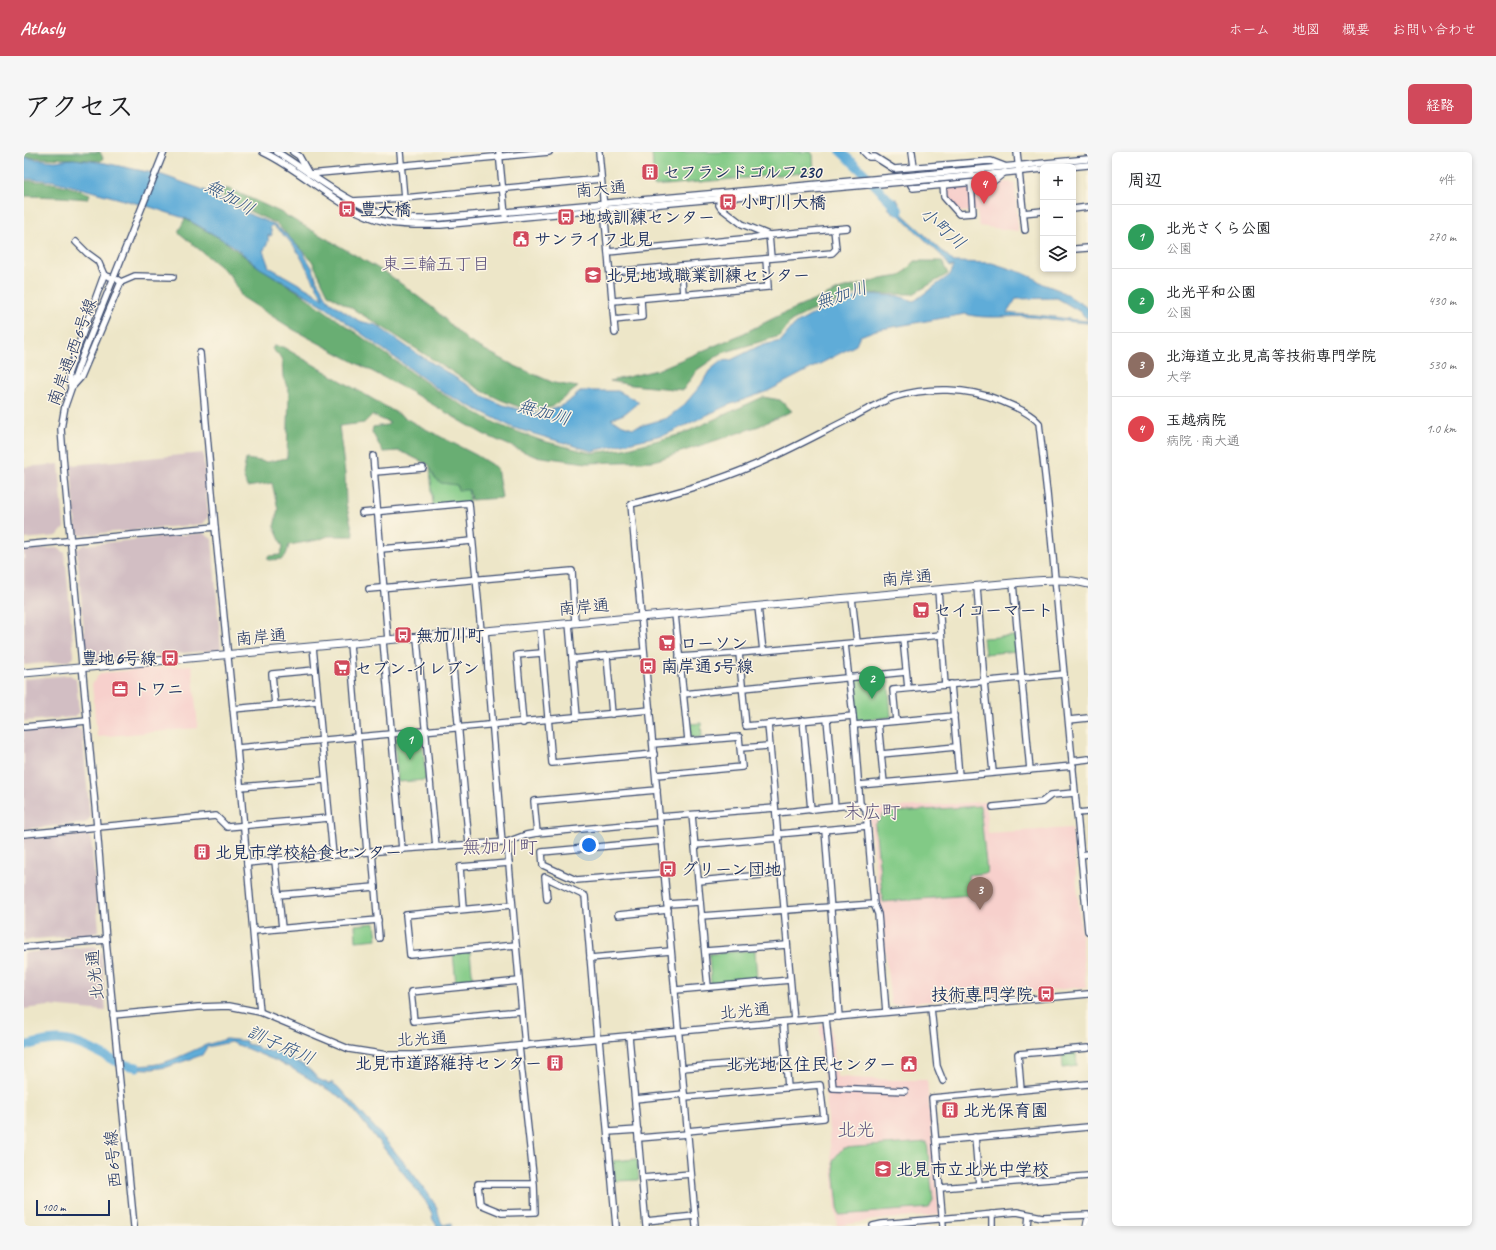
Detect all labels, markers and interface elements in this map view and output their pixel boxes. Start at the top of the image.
text: Atlasly [20,16,64,40]
text: ホーム [1229,21,1270,38]
text: 地図 [1292,21,1320,38]
text: 概要 [1342,21,1370,38]
text: お問い合わせ [1392,21,1476,38]
button: 経路 [1408,84,1472,124]
text: アクセス [24,89,134,124]
building icon: セフランドゴルフ230 [640,162,660,182]
place label: セフランドゴルフ230 [663,162,824,183]
map controls [1040,164,1076,272]
button: + [1040,164,1076,200]
text: 周辺 [1128,170,1162,191]
pin: 4 [971,171,997,204]
text: 4件 [1437,172,1456,188]
water label: 無加川 [201,174,259,220]
street label: 南大通 [575,176,627,202]
bus stop icon: 小町川大橋 [718,192,738,212]
place label: 小町川大橋 [741,192,826,213]
bus stop icon: 豊大橋 [337,199,357,219]
place label: 豊大橋 [360,199,411,220]
button: − [1040,200,1076,236]
water label: 小町川 [915,202,971,254]
bus stop icon: 地域訓練センター [556,207,576,227]
place label: 地域訓練センター [579,207,715,228]
text: 北光さくら公園 [1166,219,1271,238]
public building icon: サンライフ北見 [511,229,531,249]
place label: サンライフ北見 [534,229,653,250]
text: 1 [1138,229,1144,245]
text: 270 m [1428,229,1456,245]
button: layers [1040,236,1076,272]
text: 公園 [1166,241,1192,257]
district label: 東三輪五丁目 [382,253,490,275]
school or university icon: 北見地域職業訓練センター [583,265,603,285]
place label: 北見地域職業訓練センター [606,265,810,286]
water label: 無加川 [812,276,870,314]
text: 北光平和公園 [1166,283,1256,302]
text: 2 [1138,293,1144,309]
text: 430 m [1428,293,1456,309]
street label: 南岸通;西6号線 [43,295,101,409]
text: 公園 [1166,305,1192,321]
text: 北海道立北見高等技術専門学院 [1166,347,1376,366]
text: 3 [1138,357,1144,373]
text: 530 m [1428,357,1456,373]
text: 大学 [1166,369,1192,385]
water label: 無加川 [515,394,573,430]
text: 玉越病院 [1166,411,1226,430]
text: 4 [1138,421,1144,437]
text: 1.0 km [1426,421,1456,437]
text: 病院 · 南大通 [1166,433,1240,449]
street label: 南岸通 [881,565,933,591]
street label: 南岸通 [558,594,610,620]
supermarket icon: セイコーマート [911,600,931,620]
place label: セイコーマート [934,600,1054,621]
street label: 南岸通 [235,624,287,650]
bus stop icon: 無加川町 [393,625,413,645]
place label: 無加川町 [416,625,484,646]
supermarket icon: ローソン [657,633,677,653]
place label: ローソン [680,633,748,654]
place label: 豊地6号線 [81,648,157,669]
bus stop icon: 豊地6号線 [160,648,180,668]
bus stop icon: 南岸通5号線 [638,656,658,676]
place label: 南岸通5号線 [661,656,753,677]
supermarket icon: セブン-イレブン [332,658,352,678]
place label: セブン-イレブン [355,658,480,679]
pin: 2 [859,666,885,699]
office icon: トワニ [110,679,130,699]
place label: トワニ [133,679,184,700]
pin: 1 [397,727,423,760]
district label: 末広町 [843,800,901,824]
district label: 無加川町 [462,835,538,859]
your location [579,835,599,855]
building icon: 北見市学校給食センター [192,842,212,862]
place label: 北見市学校給食センター [215,842,402,863]
bus stop icon: グリーン団地 [658,859,678,879]
place label: グリーン団地 [681,859,782,880]
pin: 3 [967,877,993,910]
street label: 北光通 [82,949,108,1001]
place label: 技術専門学院 [931,984,1033,1005]
bus stop icon: 技術専門学院 [1036,984,1056,1004]
street label: 北光通 [719,998,771,1024]
water label: 訓子府川 [244,1020,318,1070]
street label: 北光通 [396,1027,448,1051]
place label: 北見市道路維持センター [355,1053,542,1074]
building icon: 北見市道路維持センター [545,1053,565,1073]
place label: 北光地区住民センター [726,1054,896,1075]
public building icon: 北光地区住民センター [899,1054,919,1074]
building icon: 北光保育園 [940,1100,960,1120]
place label: 北光保育園 [963,1100,1048,1121]
district label: 北光 [837,1118,875,1142]
street label: 西6号線 [100,1129,126,1189]
school or university icon: 北見市立北光中学校 [873,1159,893,1179]
place label: 北見市立北光中学校 [896,1159,1049,1180]
scale bar [36,1198,110,1217]
text: 100 m [42,1200,66,1214]

